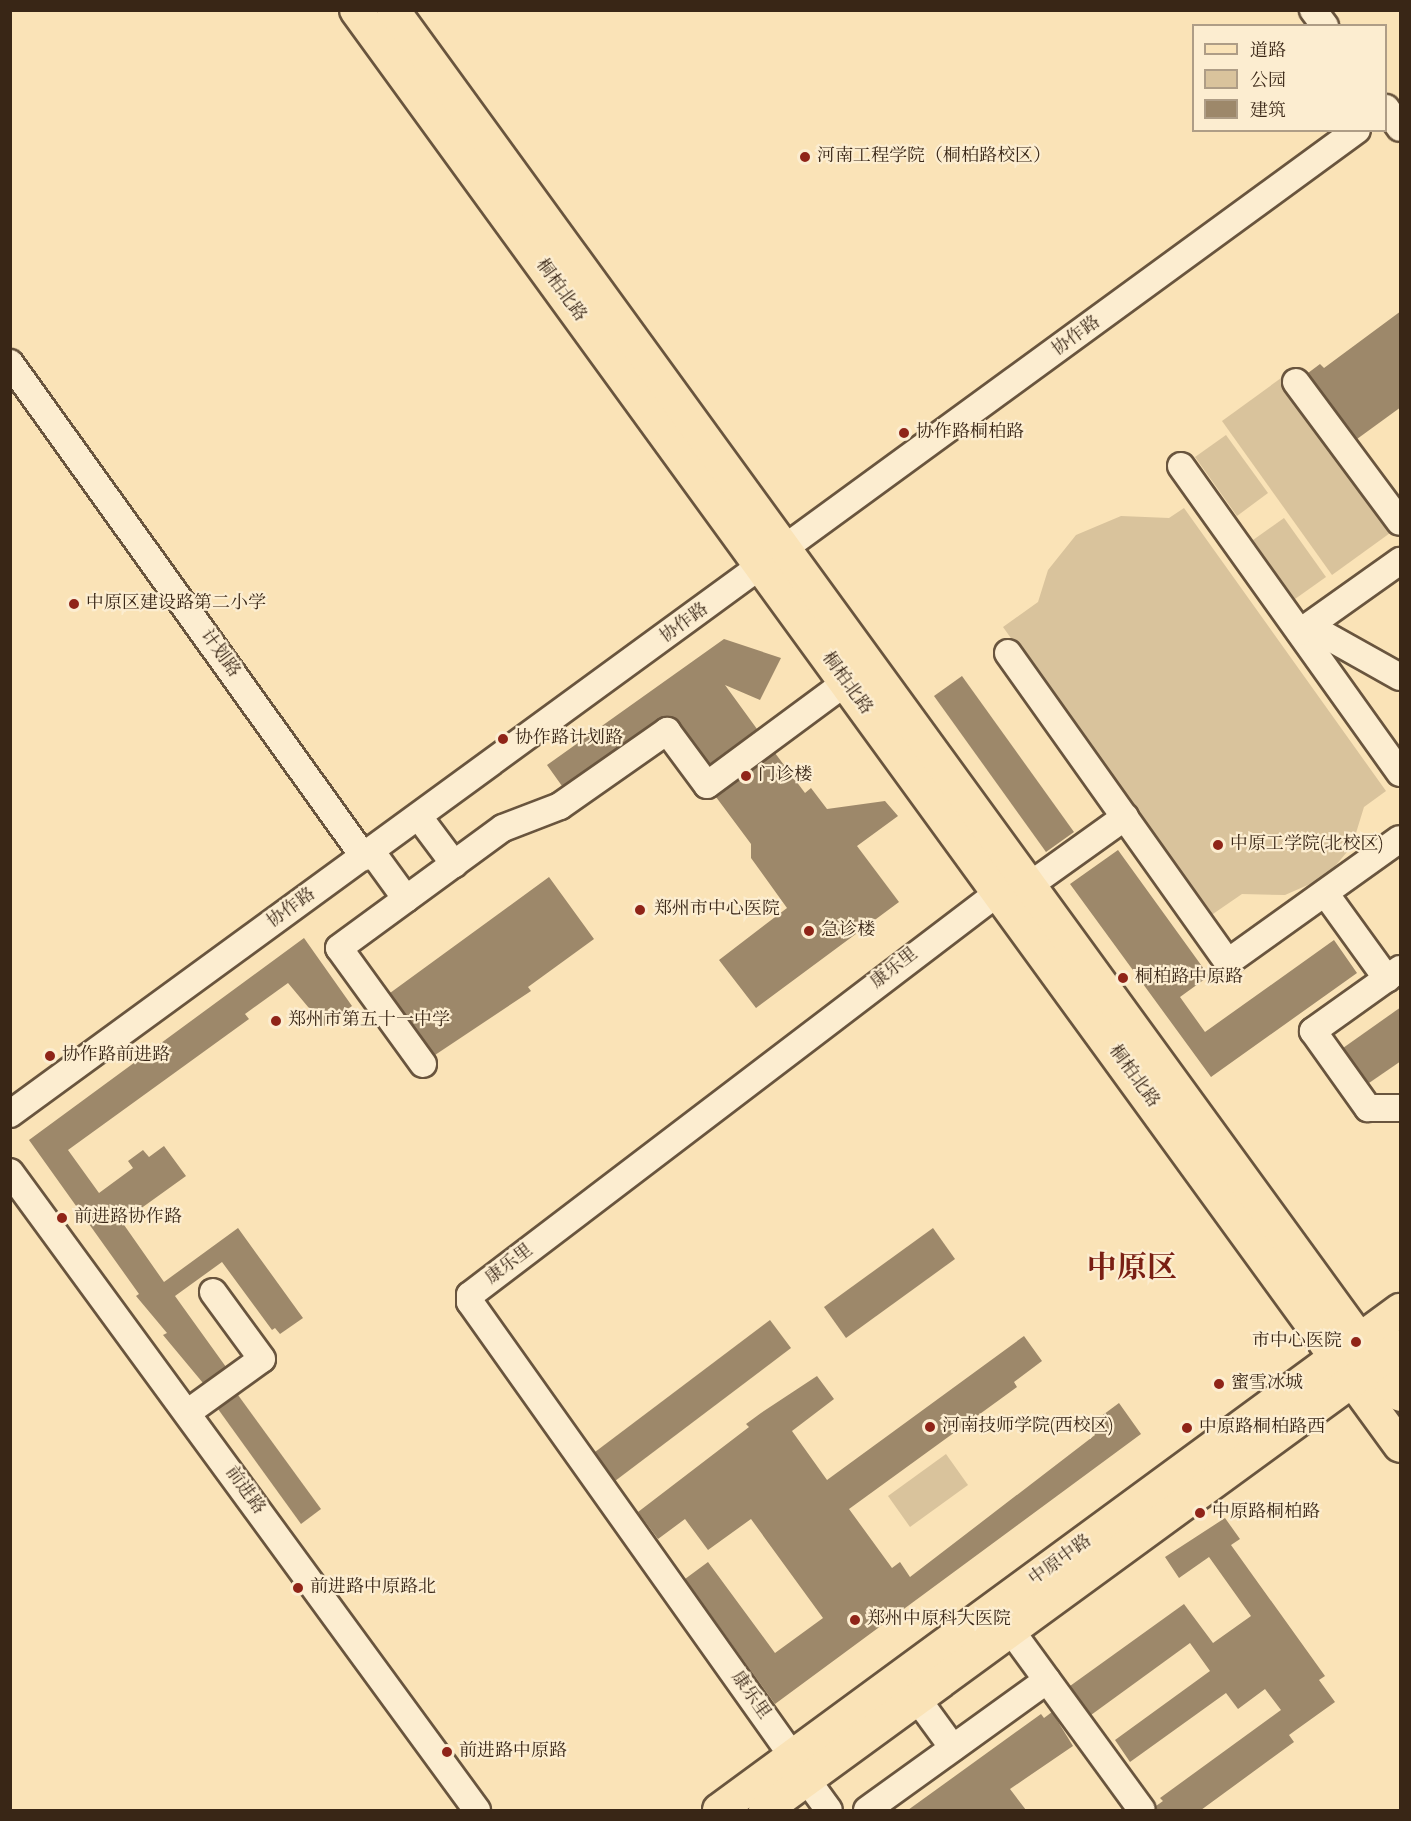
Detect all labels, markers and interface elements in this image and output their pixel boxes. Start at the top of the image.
legend [1192,24,1387,132]
text: 道路 [1250,40,1286,63]
text: 公园 [1250,70,1286,93]
text: 建筑 [1250,100,1286,123]
place label: 河南工程学院（桐柏路校区） [817,146,1051,168]
marker: 河南工程学院（桐柏路校区） [798,150,812,164]
street label: 桐柏北路 [530,256,590,326]
street label: 协作路 [1049,312,1105,362]
place label: 协作路桐柏路 [916,422,1024,444]
marker: 协作路桐柏路 [897,426,911,440]
place label: 中原区建设路第二小学 [86,593,266,615]
marker: 中原区建设路第二小学 [67,597,81,611]
street label: 协作路 [657,599,713,649]
street label: 计划路 [194,626,244,682]
street label: 桐柏北路 [816,649,876,719]
place label: 协作路计划路 [515,728,623,750]
marker: 协作路计划路 [496,732,510,746]
place label: 门诊楼 [758,765,812,787]
marker: 门诊楼 [739,769,753,783]
place label: 中原工学院(北校区) [1230,834,1383,856]
marker: 中原工学院(北校区) [1211,838,1225,852]
street label: 协作路 [264,884,320,934]
place label: 郑州市中心医院 [654,899,780,921]
marker: 郑州市中心医院 [631,901,649,919]
place label: 急诊楼 [821,920,875,942]
marker: 急诊楼 [802,924,816,938]
street label: 康乐里 [867,944,923,994]
place label: 桐柏路中原路 [1135,967,1243,989]
marker: 桐柏路中原路 [1116,971,1130,985]
place label: 郑州市第五十一中学 [288,1010,450,1032]
marker: 郑州市第五十一中学 [269,1014,283,1028]
street label: 桐柏北路 [1103,1042,1163,1112]
place label: 协作路前进路 [62,1045,170,1067]
marker: 协作路前进路 [43,1049,57,1063]
place label: 前进路协作路 [74,1207,182,1229]
marker: 前进路协作路 [55,1211,69,1225]
street label: 康乐里 [482,1240,538,1290]
district label: 中原区 [1087,1251,1177,1287]
place label: 市中心医院 [1252,1331,1342,1353]
marker: 市中心医院 [1347,1333,1365,1351]
place label: 蜜雪冰城 [1231,1373,1303,1395]
marker: 蜜雪冰城 [1212,1377,1226,1391]
place label: 河南技师学院(西校区) [942,1416,1113,1438]
place label: 中原路桐柏路西 [1199,1417,1325,1439]
marker: 河南技师学院(西校区) [923,1420,937,1434]
marker: 中原路桐柏路西 [1180,1421,1194,1435]
street label: 前进路 [219,1463,269,1519]
place label: 中原路桐柏路 [1212,1502,1320,1524]
marker: 中原路桐柏路 [1193,1506,1207,1520]
street label: 中原中路 [1026,1531,1096,1591]
place label: 前进路中原路北 [310,1577,436,1599]
marker: 前进路中原路北 [291,1581,305,1595]
place label: 郑州中原科大医院 [867,1609,1011,1631]
marker: 郑州中原科大医院 [848,1613,862,1627]
street label: 康乐里 [726,1668,774,1724]
place label: 前进路中原路 [459,1741,567,1763]
marker: 前进路中原路 [440,1745,454,1759]

